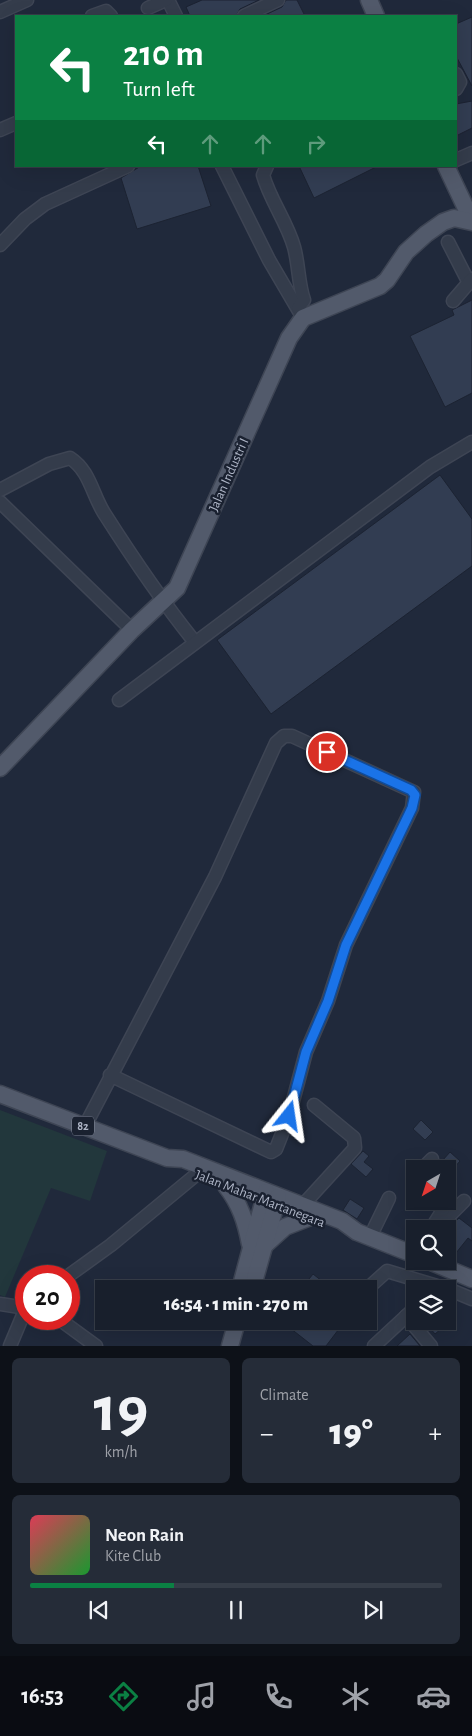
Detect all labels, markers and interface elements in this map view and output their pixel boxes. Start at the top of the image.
icon: left [40,35,105,100]
text: 210 m [123,37,204,72]
text: Turn left [123,78,195,100]
icon: left [143,130,171,158]
icon: ahead [196,130,224,158]
icon: ahead [249,130,277,158]
icon: right [302,130,330,158]
street label: Jalan Industri I [207,436,251,514]
pin [306,731,348,773]
icon: arrive [313,738,341,766]
position arrow [262,1089,314,1141]
road number: 82 [72,1116,94,1136]
north arrow [406,1160,456,1210]
map controls [406,1160,456,1330]
street label: Jalan Mahar Martanegara [193,1168,327,1230]
button: search [406,1220,456,1270]
speed limit sign: 20 [15,1265,80,1330]
button: layers [406,1280,456,1330]
text: 16:54 · 1 min · 270 m [164,1295,308,1314]
text: 19 [94,1378,148,1443]
text: Climate [260,1387,309,1403]
text: 19° [329,1414,373,1452]
text: − [260,1420,273,1448]
text: + [429,1420,442,1448]
text: km/h [104,1444,138,1460]
text: Neon Rain [105,1526,184,1545]
text: Kite Club [105,1548,161,1564]
icon: previous [85,1596,113,1624]
icon: pause [222,1596,250,1624]
icon: next [359,1596,387,1624]
icon: directions [106,1679,141,1714]
icon: music [184,1679,219,1714]
icon: phone [261,1679,296,1714]
icon: climate [338,1679,373,1714]
icon: car [416,1679,451,1714]
text: 16:53 [21,1685,64,1707]

